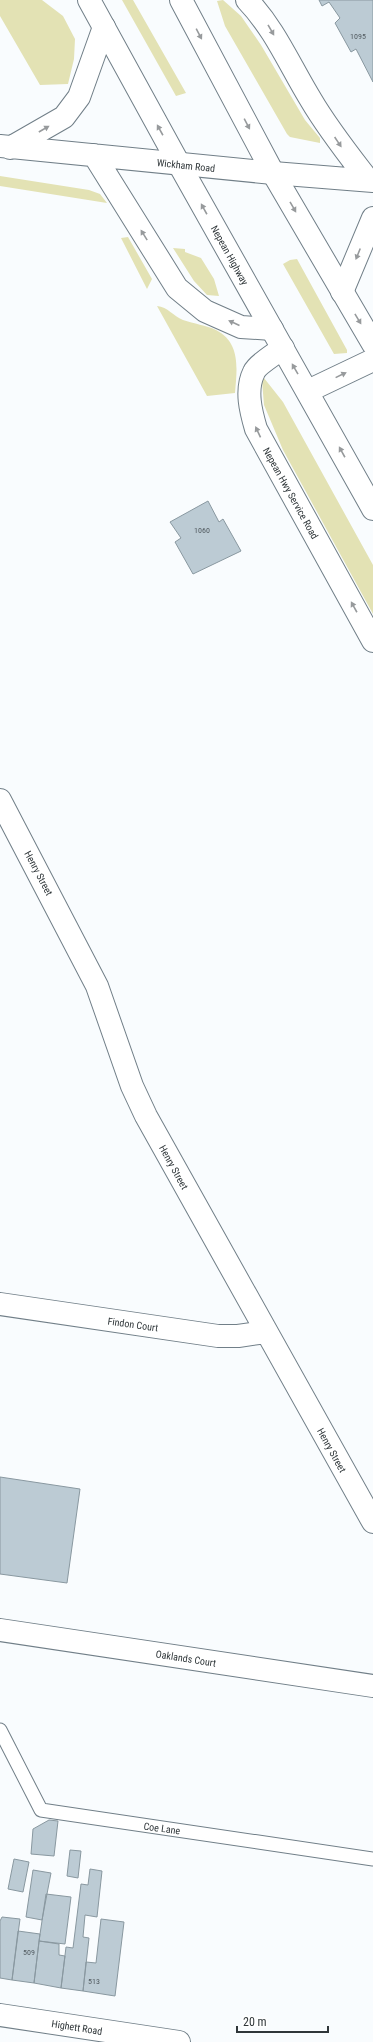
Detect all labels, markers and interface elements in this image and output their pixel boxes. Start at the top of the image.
one-way arrow [268,25,275,36]
one-way arrow [196,29,203,40]
house number: 1095 [350,32,366,41]
one-way arrow [244,118,250,130]
one-way arrow [157,124,164,136]
one-way arrow [39,125,50,132]
one-way arrow [334,137,342,147]
street label: Wickham Road [156,157,216,174]
one-way arrow [289,201,296,213]
one-way arrow [201,203,208,215]
street label: Nepean Highway [209,224,250,287]
one-way arrow [140,230,148,240]
one-way arrow [354,248,360,260]
one-way arrow [355,313,362,325]
one-way arrow [227,320,239,326]
one-way arrow [292,363,299,375]
one-way arrow [335,372,346,378]
one-way arrow [255,426,261,437]
street label: Nepean Hwy Service Road [261,446,320,541]
one-way arrow [339,447,345,458]
house number: 1060 [194,526,210,535]
one-way arrow [351,601,358,613]
street label: Henry Street [22,849,55,897]
street label: Henry Street [157,1143,190,1191]
street label: Findon Court [107,1316,159,1333]
street label: Henry Street [315,1426,348,1474]
street label: Oaklands Court [155,1648,217,1669]
street label: Coe Lane [143,1820,181,1837]
house number: 509 [23,1948,35,1957]
house number: 513 [88,1977,100,1986]
scale bar [237,2008,328,2034]
text: 20 m [243,2015,267,2029]
street label: Highett Road [51,2018,103,2037]

